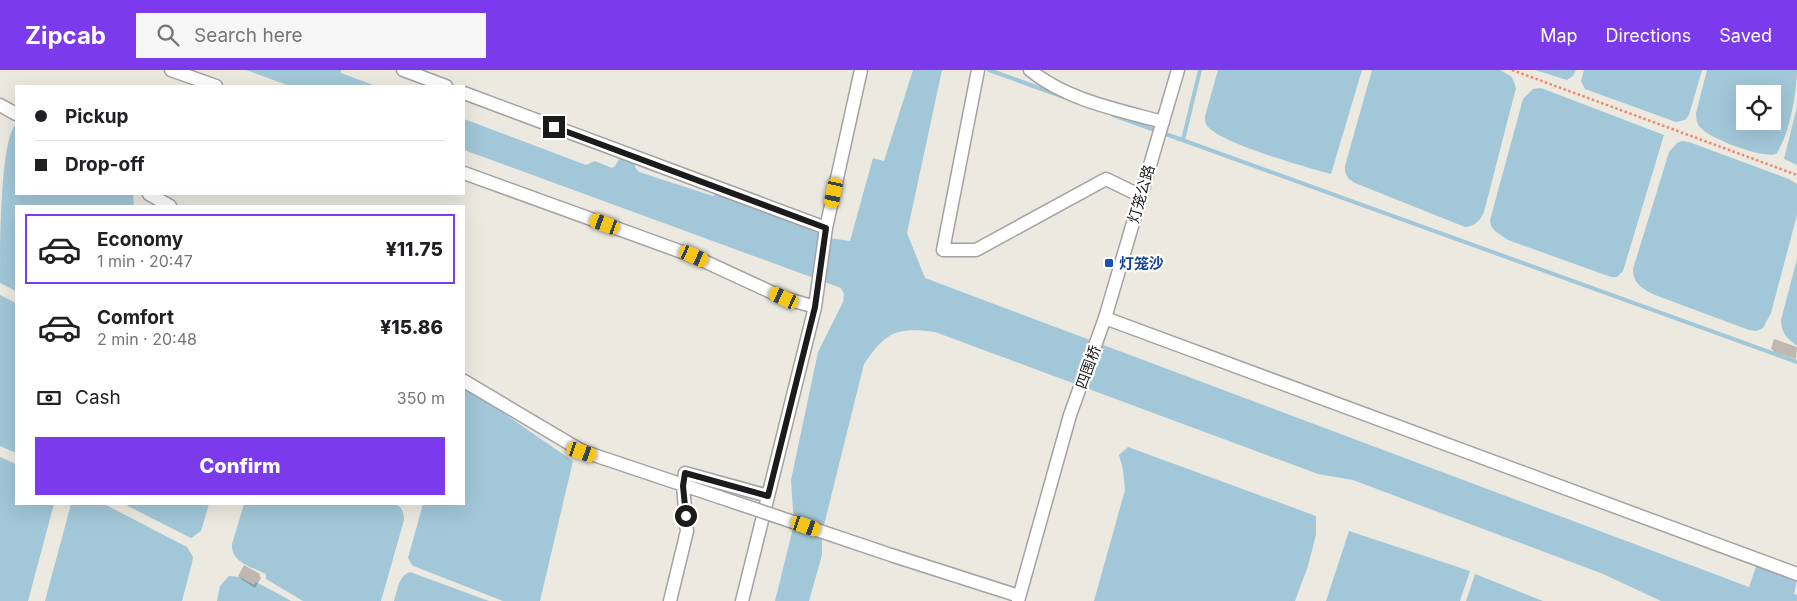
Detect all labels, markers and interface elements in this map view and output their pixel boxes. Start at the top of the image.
search box [136,13,486,58]
text: Zipcab [25,21,106,50]
icon: search [154,21,182,49]
text: Search here [194,24,303,47]
text: Map [1540,25,1578,46]
text: Directions [1606,25,1691,46]
text: Saved [1719,25,1772,46]
map controls [1736,85,1781,130]
button: locate [1736,85,1781,130]
text: Pickup [65,105,128,128]
route end [543,116,565,138]
text: Drop-off [65,153,145,176]
street label: 灯笼公路 [1124,163,1158,225]
car [823,177,844,209]
car [588,212,621,236]
icon: car [37,227,82,272]
text: Economy [97,228,183,251]
text: ¥11.75 [386,238,443,261]
car [677,243,710,269]
text: 1 min · 20:47 [97,251,193,271]
place label: 灯笼沙 [1119,254,1164,273]
marker: 灯笼沙 [1103,257,1115,269]
car [767,285,800,311]
icon: car [37,305,82,350]
text: Comfort [97,306,174,329]
text: ¥15.86 [380,316,443,339]
text: 2 min · 20:48 [97,329,197,349]
street label: 四围桥 [1071,343,1105,391]
icon: cash [35,384,63,412]
text: Cash [75,386,121,409]
text: 350 m [397,388,445,408]
button: Confirm [35,437,445,495]
car [565,440,598,464]
route start [675,505,697,527]
car [789,514,822,538]

